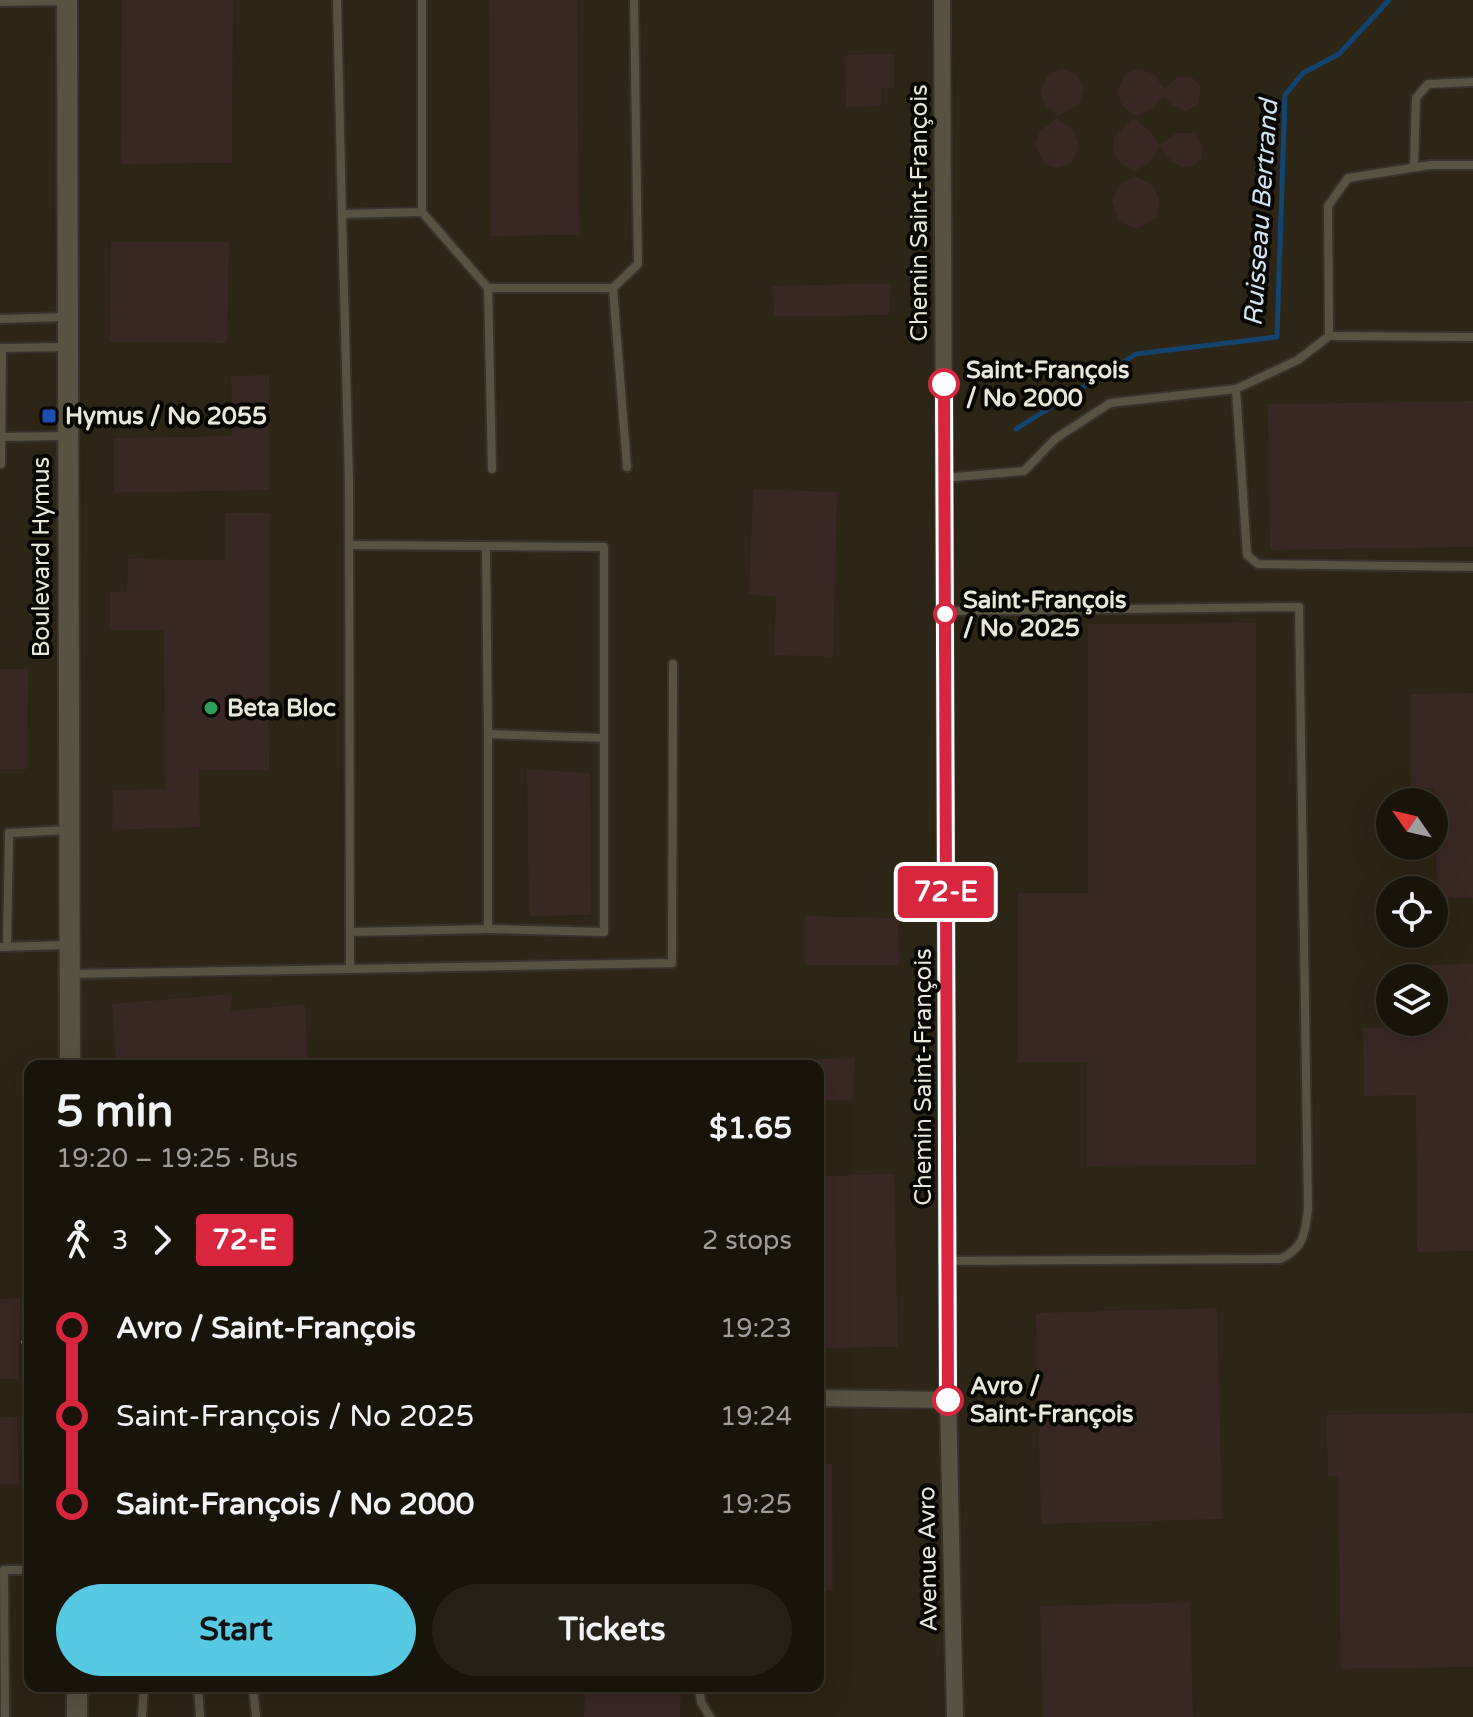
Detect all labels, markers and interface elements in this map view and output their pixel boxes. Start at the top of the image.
street label: Chemin Saint-François [905,84,934,342]
water label: Ruisseau Bertrand [1238,96,1285,327]
place label: Saint-François / No 2000 [966,356,1130,413]
marker: Saint-François / No 2000 [929,369,959,399]
place label: Hymus / No 2055 [65,402,267,431]
marker: Hymus / No 2055 [40,407,58,425]
street label: Boulevard Hymus [27,457,56,657]
place label: Saint-François / No 2025 [963,586,1127,643]
marker: Saint-François / No 2025 [934,603,956,625]
place label: Beta Bloc [227,694,336,723]
marker: Beta Bloc [202,699,220,717]
north arrow [1376,788,1448,860]
map controls [1376,788,1448,1036]
line badge: 72-E [890,866,1002,918]
text: 72-E [914,875,978,909]
button: locate [1376,876,1448,948]
street label: Chemin Saint-François [909,948,938,1206]
button: layers [1376,964,1448,1036]
text: 5 min [56,1086,173,1139]
text: $1.65 [709,1110,792,1147]
text: 19:20 – 19:25 · Bus [56,1143,298,1174]
icon: walk [56,1218,100,1262]
icon: forward [140,1218,184,1262]
text: 72-E [212,1223,277,1257]
text: 3 [112,1225,128,1256]
text: 2 stops [702,1225,792,1256]
text: Avro / Saint-François [116,1310,416,1347]
text: 19:23 [720,1313,792,1344]
place label: Avro / Saint-François [970,1372,1134,1429]
marker: Avro / Saint-François [933,1385,963,1415]
text: Saint-François / No 2025 [116,1398,474,1435]
text: 19:24 [720,1401,792,1432]
text: Saint-François / No 2000 [116,1486,474,1523]
street label: Avenue Avro [912,1486,944,1632]
text: 19:25 [720,1489,792,1520]
button: Start [56,1584,416,1676]
button: Tickets [432,1584,792,1676]

